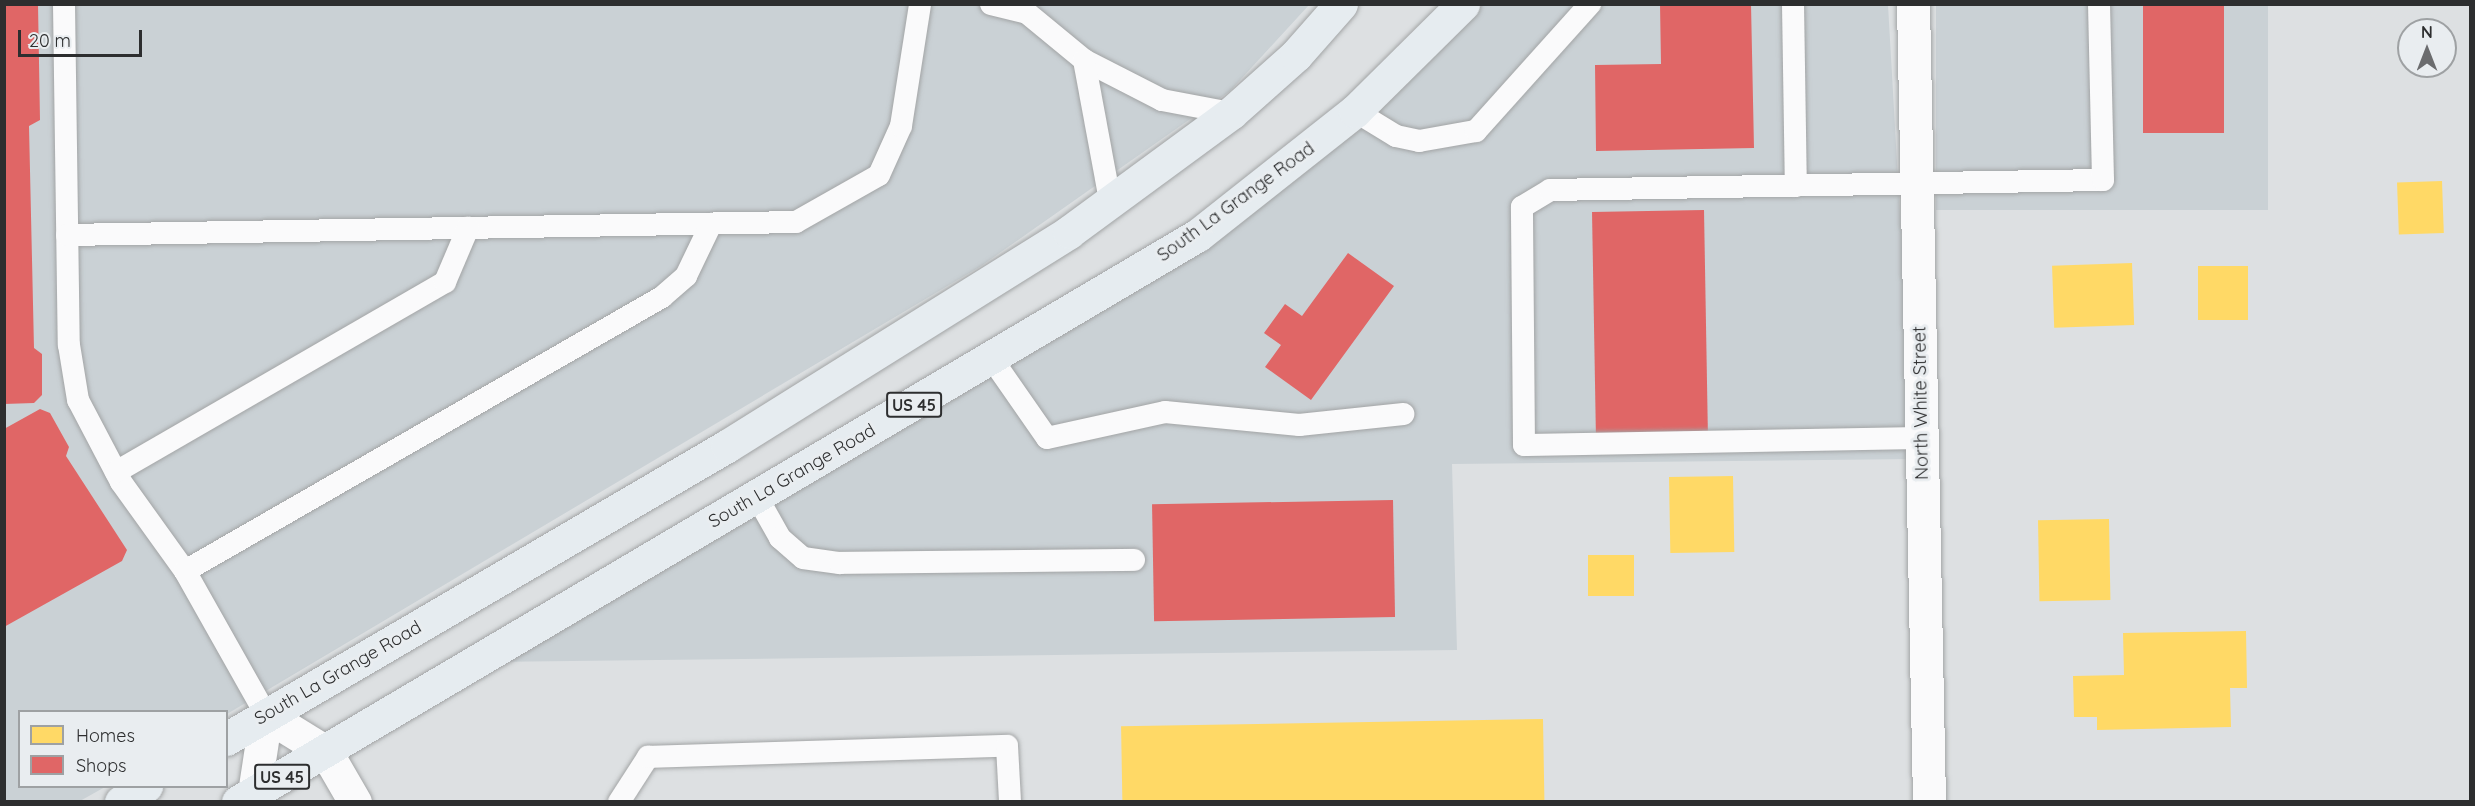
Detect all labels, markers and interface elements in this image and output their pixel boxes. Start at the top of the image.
scale bar [21,18,146,56]
north arrow [2397,18,2457,78]
text: N [2421,22,2433,42]
text: 20 m [29,29,71,52]
street label: South La Grange Road [1153,138,1319,266]
street label: North White Street [1909,326,1933,480]
road number: US 45 [886,392,942,418]
street label: South La Grange Road [705,419,879,533]
street label: South La Grange Road [251,616,425,730]
legend [18,710,228,788]
text: Homes [76,724,135,747]
text: Shops [76,754,127,777]
road number: US 45 [254,764,310,790]

